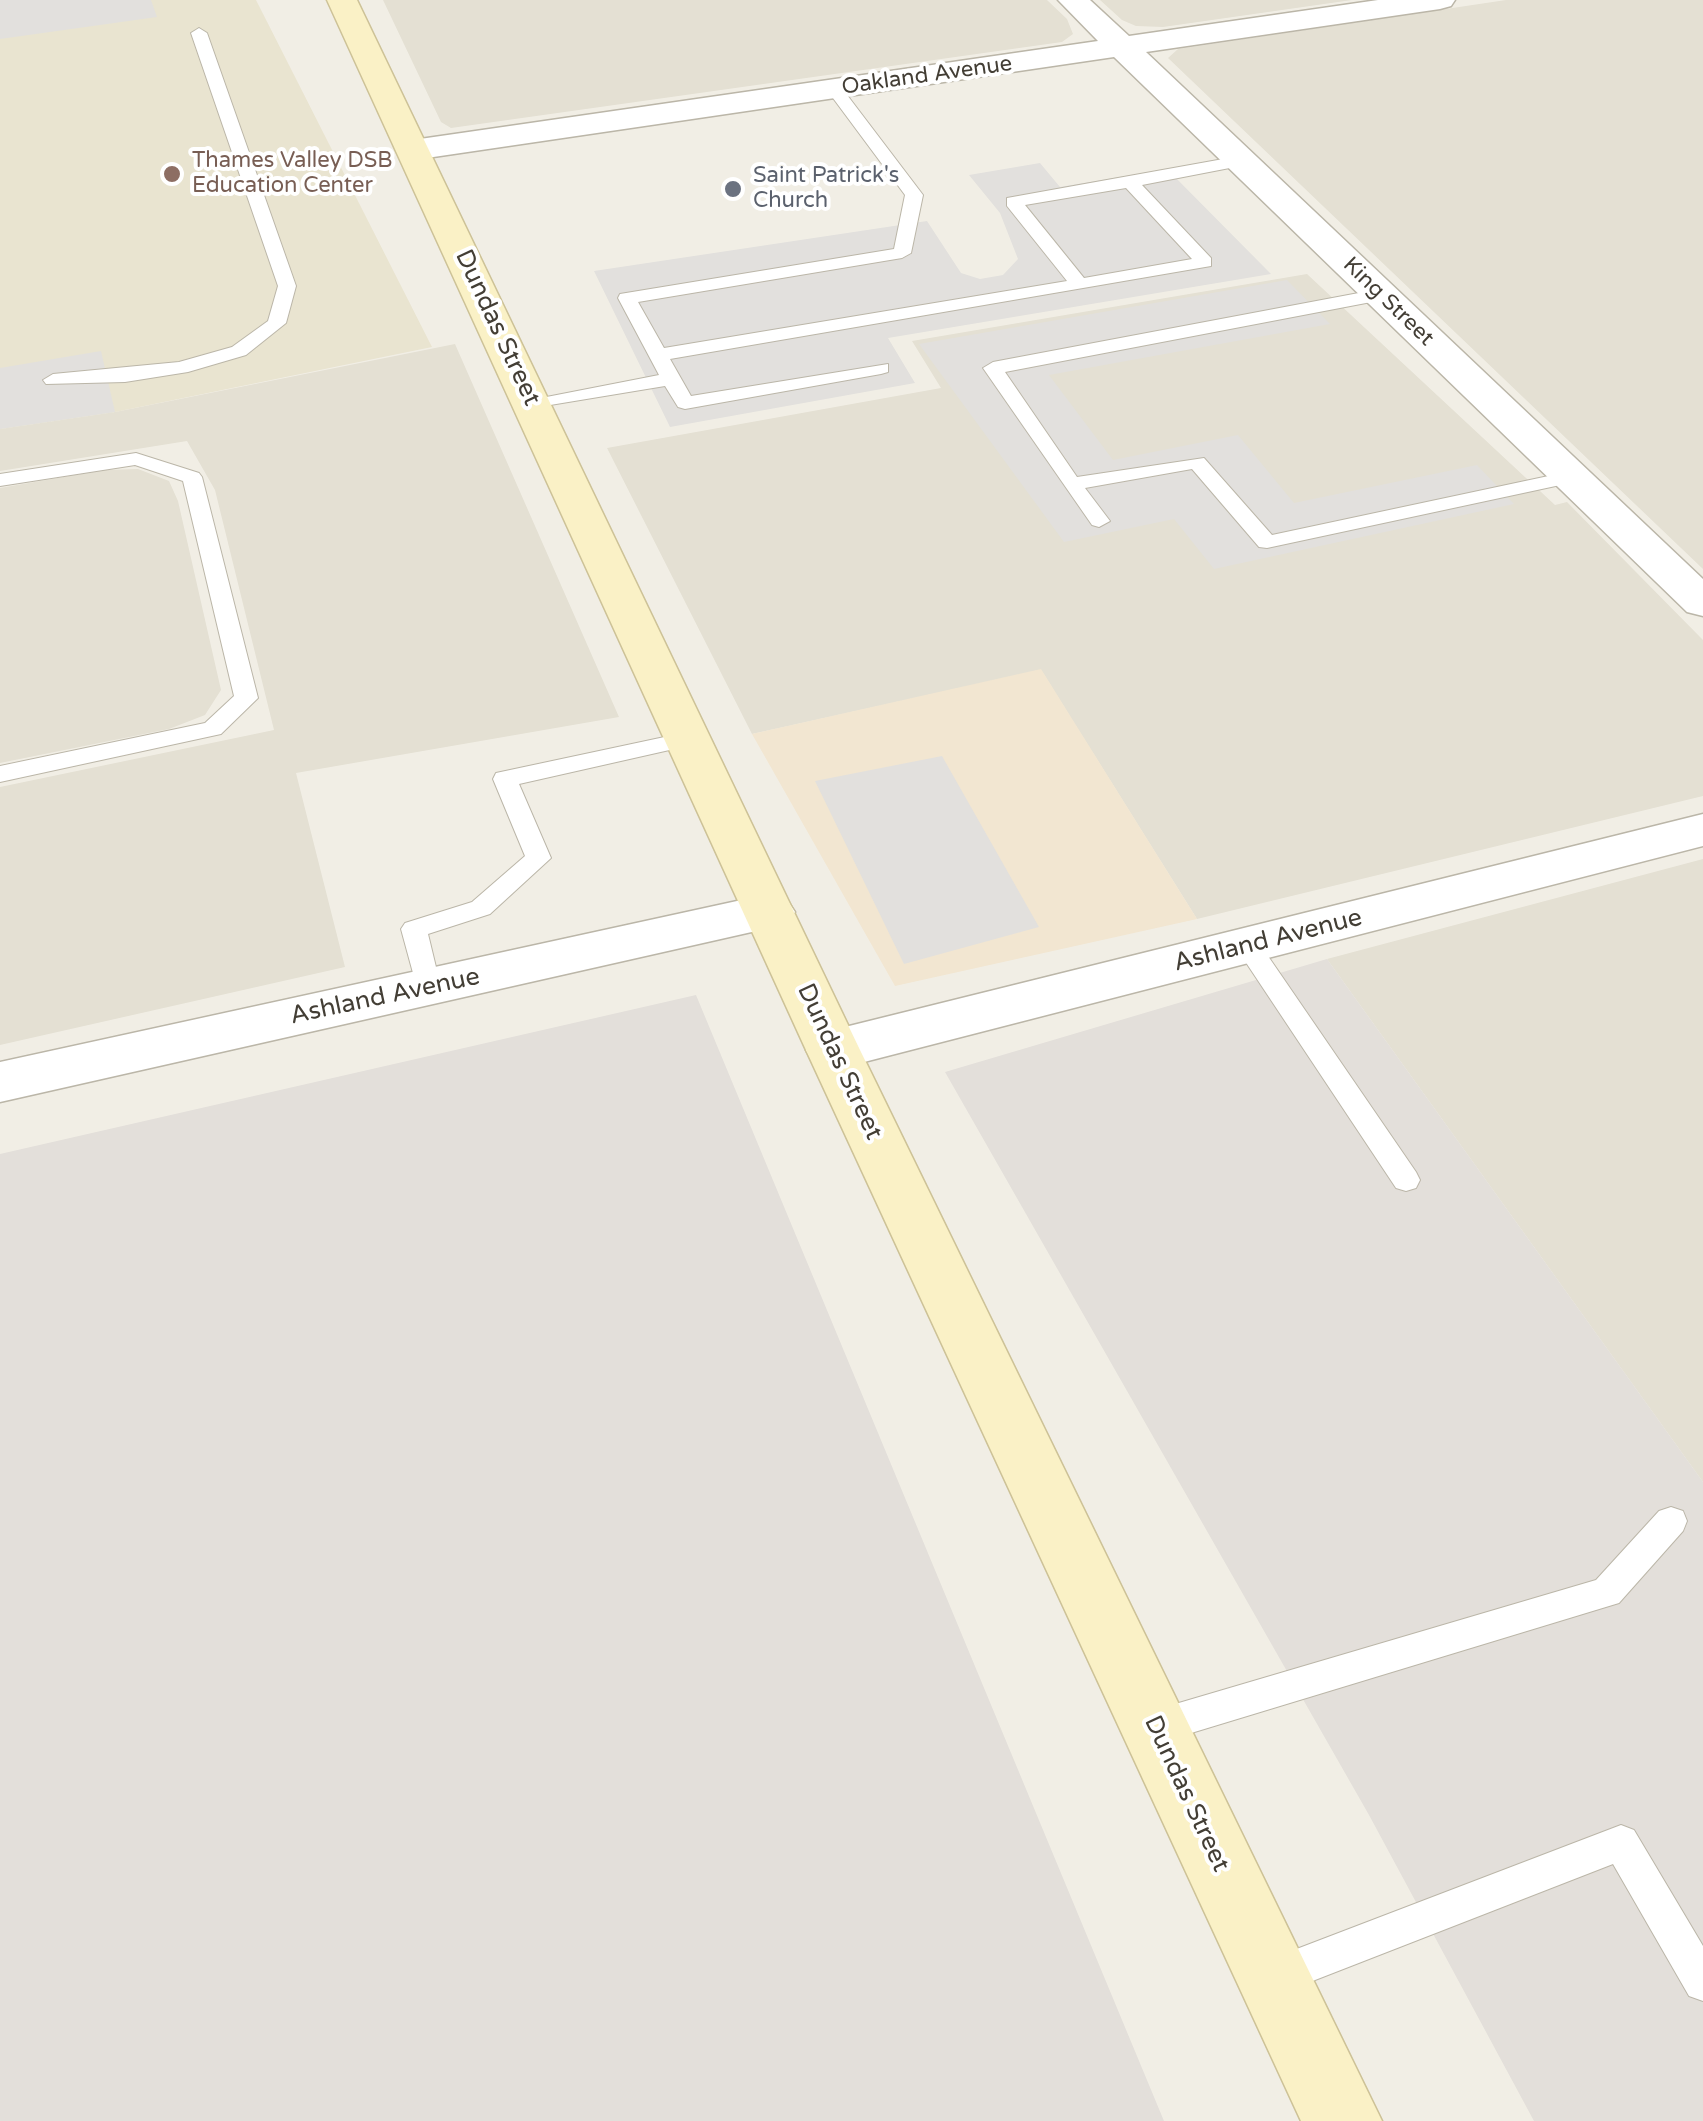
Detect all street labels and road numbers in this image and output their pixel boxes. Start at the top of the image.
street label: Oakland Avenue [840,51,1014,101]
street label: Dundas Street [448,245,546,411]
street label: King Street [1337,252,1439,352]
street label: Ashland Avenue [1171,903,1365,979]
street label: Ashland Avenue [287,962,483,1032]
street label: Dundas Street [790,979,888,1145]
street label: Dundas Street [1137,1711,1235,1877]

